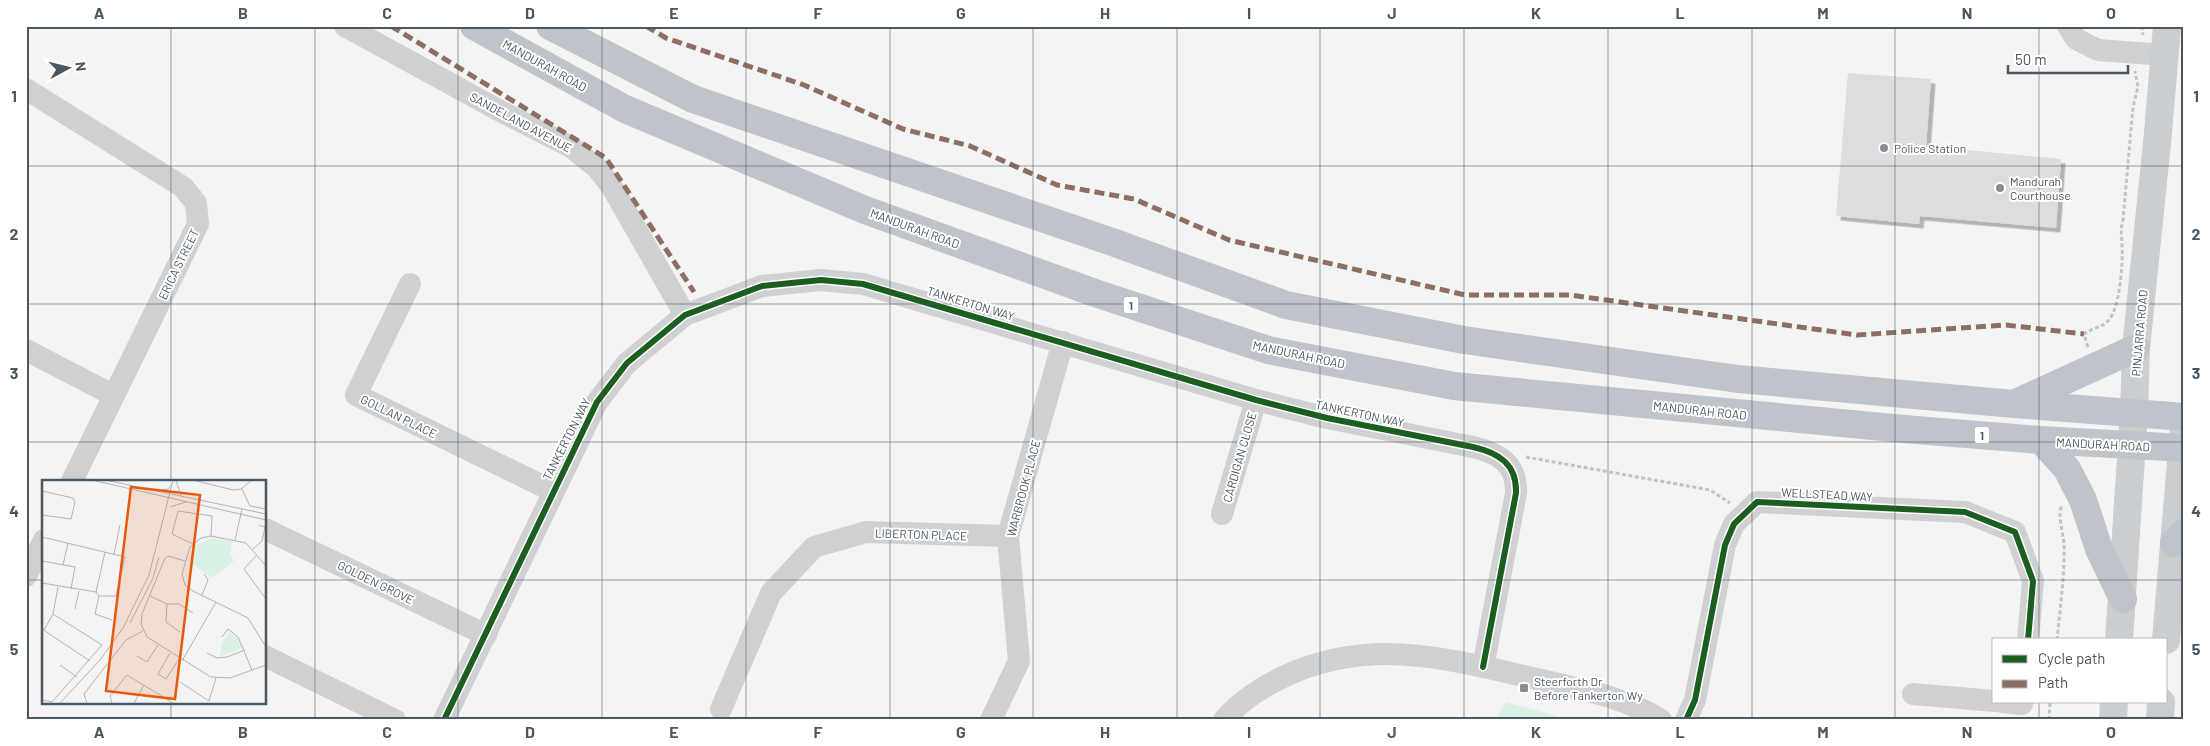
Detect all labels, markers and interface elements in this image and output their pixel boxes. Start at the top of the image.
text: A [94,3,105,22]
text: B [238,3,248,22]
text: C [382,3,392,22]
text: D [525,3,535,22]
text: E [669,3,679,22]
text: F [814,3,823,22]
text: G [956,3,966,22]
text: H [1100,3,1110,22]
text: I [1247,3,1251,22]
text: J [1387,3,1397,22]
text: K [1531,3,1541,22]
text: L [1675,3,1685,22]
text: M [1817,3,1829,22]
text: N [1962,3,1972,22]
text: O [2106,3,2116,22]
street label: MANDURAH ROAD [501,36,589,94]
north arrow [42,42,92,92]
scale bar [2008,42,2128,74]
text: 50 m [2015,50,2047,68]
text: N [72,61,90,72]
text: 1 [11,86,17,105]
text: 1 [2193,86,2199,105]
street label: SANDELAND AVENUE [468,89,574,155]
place label: Police Station [1894,141,1966,155]
marker: Police Station [1878,142,1890,154]
place label: Mandurah Courthouse [2010,174,2071,202]
marker: Mandurah Courthouse [1994,182,2006,194]
street label: MANDURAH ROAD [869,205,961,251]
text: 2 [10,224,19,243]
text: 2 [2192,224,2201,243]
street label: ERICA STREET [155,226,201,302]
street label: TANKERTON WAY [926,283,1016,323]
street label: PINJARRA ROAD [2128,289,2150,377]
road number: 1 [1124,296,1138,314]
street label: MANDURAH ROAD [1252,337,1346,371]
text: 3 [10,363,18,382]
text: 3 [2192,363,2200,382]
street label: GOLLAN PLACE [359,392,439,440]
street label: TANKERTON WAY [539,395,593,482]
street label: TANKERTON WAY [1314,397,1406,429]
street label: MANDURAH ROAD [1653,398,1747,422]
street label: CARDIGAN CLOSE [1219,410,1259,504]
road number: 1 [1974,426,1990,444]
street label: MANDURAH ROAD [2056,435,2150,453]
street label: WARBROOK PLACE [1003,438,1043,538]
inset map [42,480,266,704]
street label: WELLSTEAD WAY [1781,485,1873,503]
text: 4 [9,501,19,520]
text: 4 [2191,501,2201,520]
street label: LIBERTON PLACE [875,525,967,543]
street label: GOLDEN GROVE [336,557,416,607]
legend [1992,638,2168,704]
text: 5 [10,639,19,658]
text: 5 [2192,639,2201,658]
text: Cycle path [2038,649,2105,667]
text: Path [2038,673,2068,691]
place label: Steerforth Dr Before Tankerton Wy [1534,674,1643,702]
marker: Steerforth Dr Before Tankerton Wy [1518,682,1530,694]
text: A [94,722,105,741]
text: B [238,722,248,741]
text: C [382,722,392,741]
text: D [525,722,535,741]
text: E [669,722,679,741]
text: F [814,722,823,741]
text: G [956,722,966,741]
text: H [1100,722,1110,741]
text: I [1247,722,1251,741]
text: J [1387,722,1397,741]
text: K [1531,722,1541,741]
text: L [1675,722,1685,741]
text: M [1817,722,1829,741]
text: N [1962,722,1972,741]
text: O [2106,722,2116,741]

